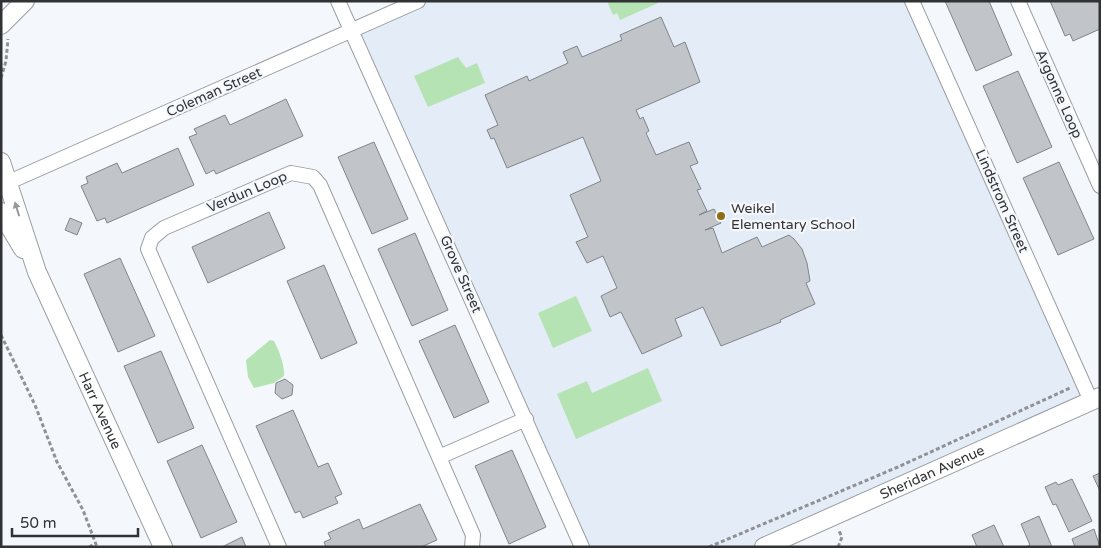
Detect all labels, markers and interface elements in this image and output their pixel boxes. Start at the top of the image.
street label: Argonne Loop [1032,47,1086,141]
street label: Coleman Street [164,63,265,121]
street label: Lindstrom Street [972,147,1033,256]
street label: Verdun Loop [204,167,290,217]
place label: Weikel Elementary School [731,200,855,233]
one-way arrow [13,202,21,217]
marker: Weikel Elementary School [715,210,727,222]
street label: Grove Street [436,233,486,316]
street label: Harr Avenue [75,369,125,452]
street label: Sheridan Avenue [877,441,987,503]
scale bar [12,506,139,538]
text: 50 m [20,514,57,532]

